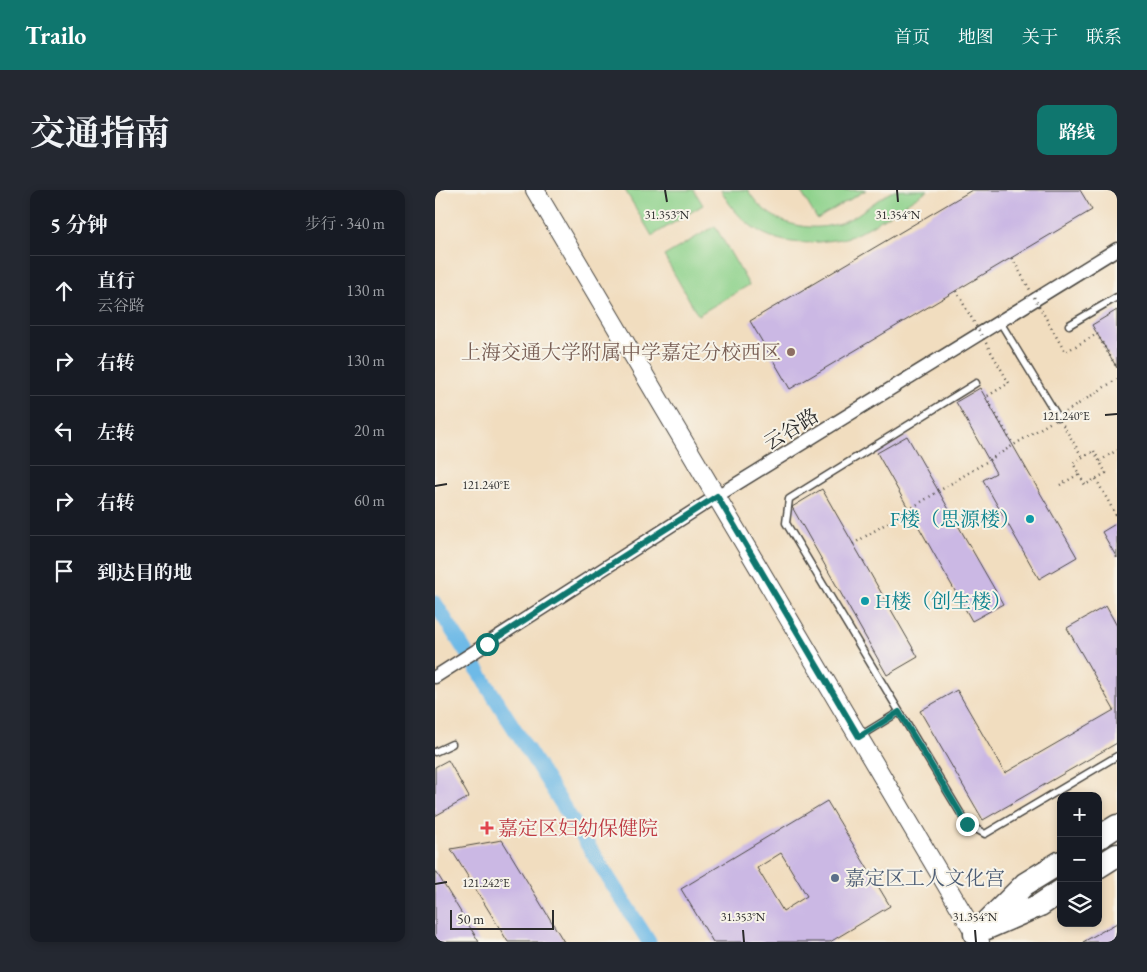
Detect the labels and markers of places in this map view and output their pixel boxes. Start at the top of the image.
place label: 上海交通大学附属中学嘉定分校西区 [461,339,781,365]
marker: 上海交通大学附属中学嘉定分校西区 [785,346,797,358]
place label: F楼（思源楼） [890,506,1020,532]
marker: F楼（思源楼） [1024,513,1036,525]
place label: H楼（创生楼） [875,588,1011,614]
marker: H楼（创生楼） [859,595,871,607]
place label: 嘉定区妇幼保健院 [498,815,658,841]
marker: 嘉定区妇幼保健院 [480,821,494,835]
place label: 嘉定区工人文化宫 [845,865,1005,891]
marker: 嘉定区工人文化宫 [829,872,841,884]

